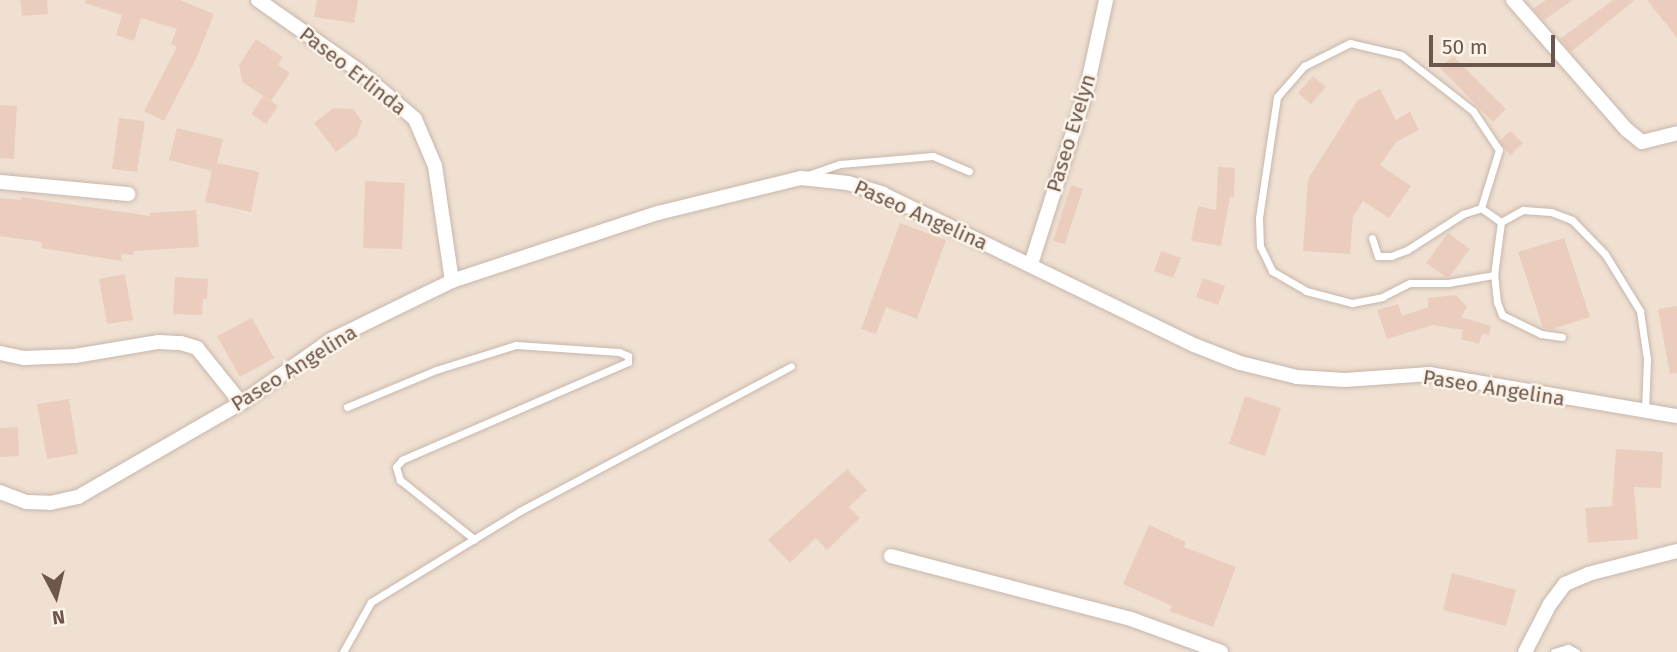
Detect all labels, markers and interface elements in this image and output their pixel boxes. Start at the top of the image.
street label: Paseo Erlinda [294,21,412,121]
scale bar [1432,21,1558,65]
text: 50 m [1442,34,1488,60]
street label: Paseo Evelyn [1041,71,1101,195]
street label: Paseo Angelina [850,174,992,256]
street label: Paseo Angelina [226,319,362,417]
street label: Paseo Angelina [1421,364,1567,412]
north arrow [21,561,91,631]
text: N [51,605,66,630]

